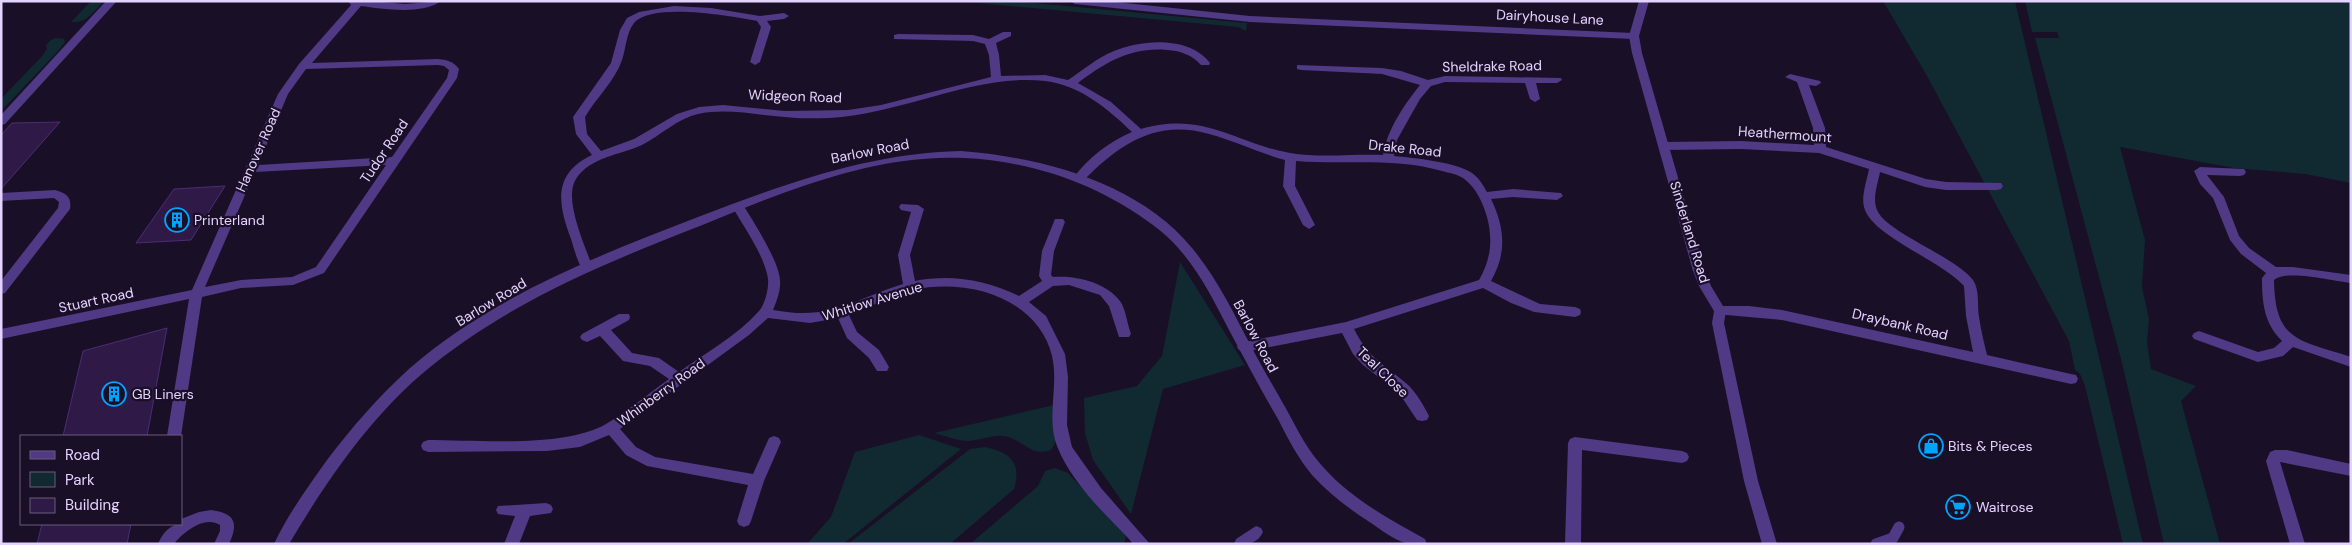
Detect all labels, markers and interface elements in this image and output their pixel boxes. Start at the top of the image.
street label: Dairyhouse Lane [1496,5,1604,29]
street label: Sheldrake Road [1442,56,1542,76]
street label: Widgeon Road [748,85,842,107]
street label: Hanover Road [232,105,284,195]
street label: Tudor Road [356,115,412,187]
street label: Heathermount [1738,122,1832,146]
street label: Barlow Road [829,135,911,167]
street label: Drake Road [1368,135,1442,161]
street label: Sinderland Road [1666,179,1714,285]
building icon: Printerland [164,207,190,233]
place label: Printerland [194,211,265,229]
street label: Barlow Road [452,274,530,330]
street label: Whitlow Avenue [820,277,924,325]
street label: Stuart Road [57,283,135,317]
street label: Barlow Road [1229,297,1283,375]
street label: Draybank Road [1850,304,1950,344]
street label: Teal Close [1353,343,1413,401]
street label: Whinberry Road [614,354,708,430]
building icon: GB Liners [101,381,127,407]
place label: GB Liners [132,385,194,403]
shop icon: Bits & Pieces [1918,433,1944,459]
legend [20,435,182,525]
place label: Bits & Pieces [1948,437,2032,455]
text: Road [65,445,100,465]
text: Park [65,470,95,490]
supermarket icon: Waitrose [1945,494,1971,520]
text: Building [65,495,120,515]
place label: Waitrose [1976,498,2034,516]

